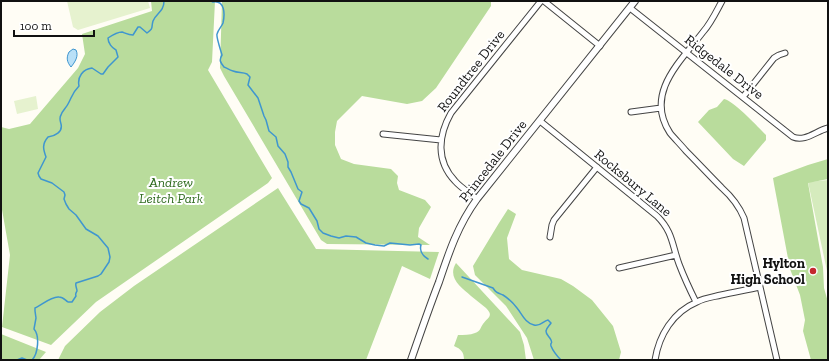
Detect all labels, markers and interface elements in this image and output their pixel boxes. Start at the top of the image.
scale bar [14,12,94,38]
text: 100 m [20,19,52,33]
street label: Roundtree Drive [434,26,509,115]
street label: Ridgedale Drive [681,31,767,103]
street label: Princedale Drive [456,116,531,206]
street label: Rocksbury Lane [591,146,675,221]
park label: Andrew Leitch Park [139,174,203,207]
place label: Hylton High School [730,255,806,288]
marker: Hylton High School [808,266,818,276]

